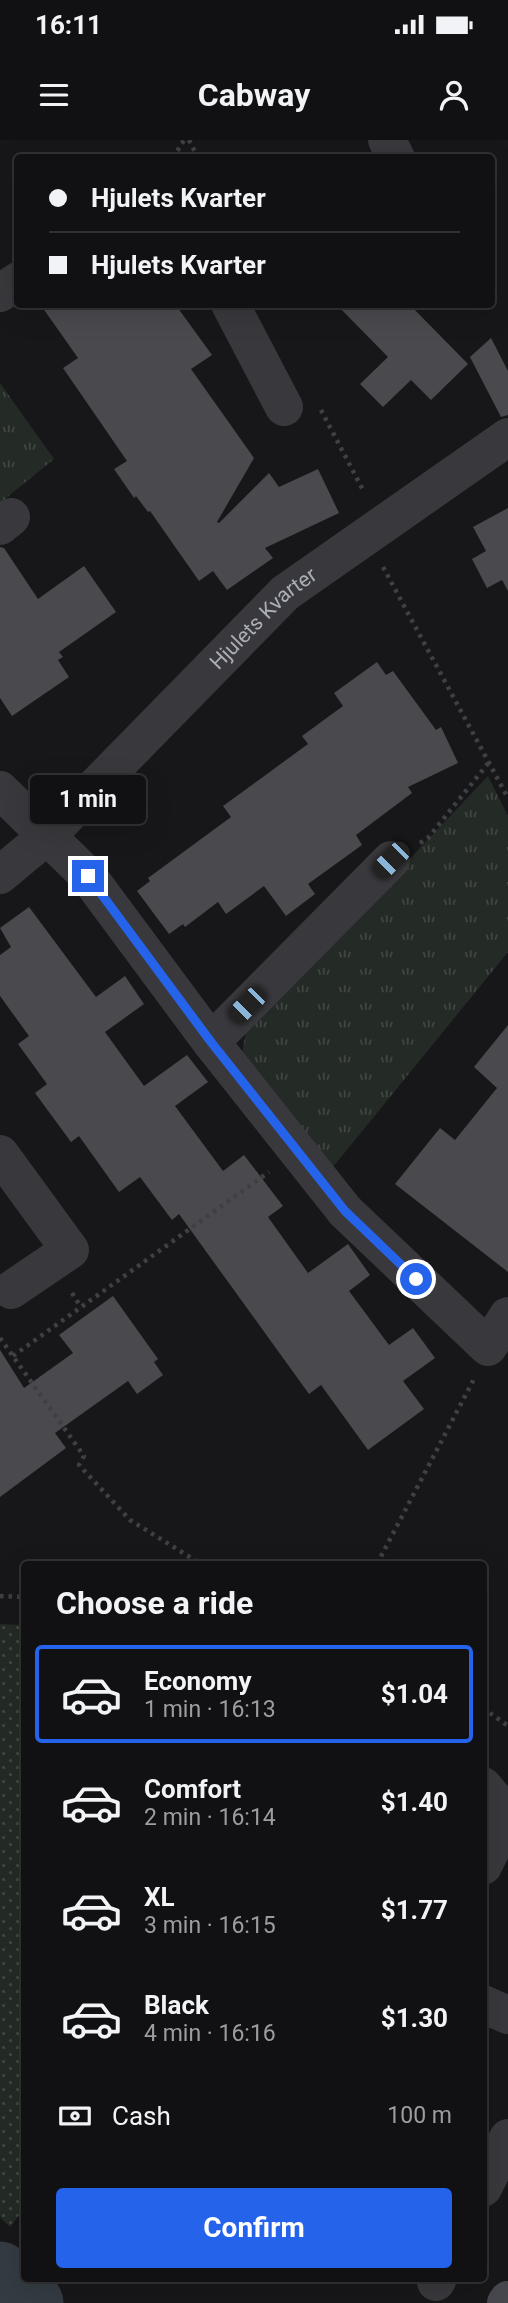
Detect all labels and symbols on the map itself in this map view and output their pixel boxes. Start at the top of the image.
street label: Hjulets Kvarter [205,563,321,674]
callout: 1 min [30,774,146,824]
car [369,838,414,882]
route end [72,860,104,892]
car [225,983,270,1027]
route start [400,1263,432,1295]

